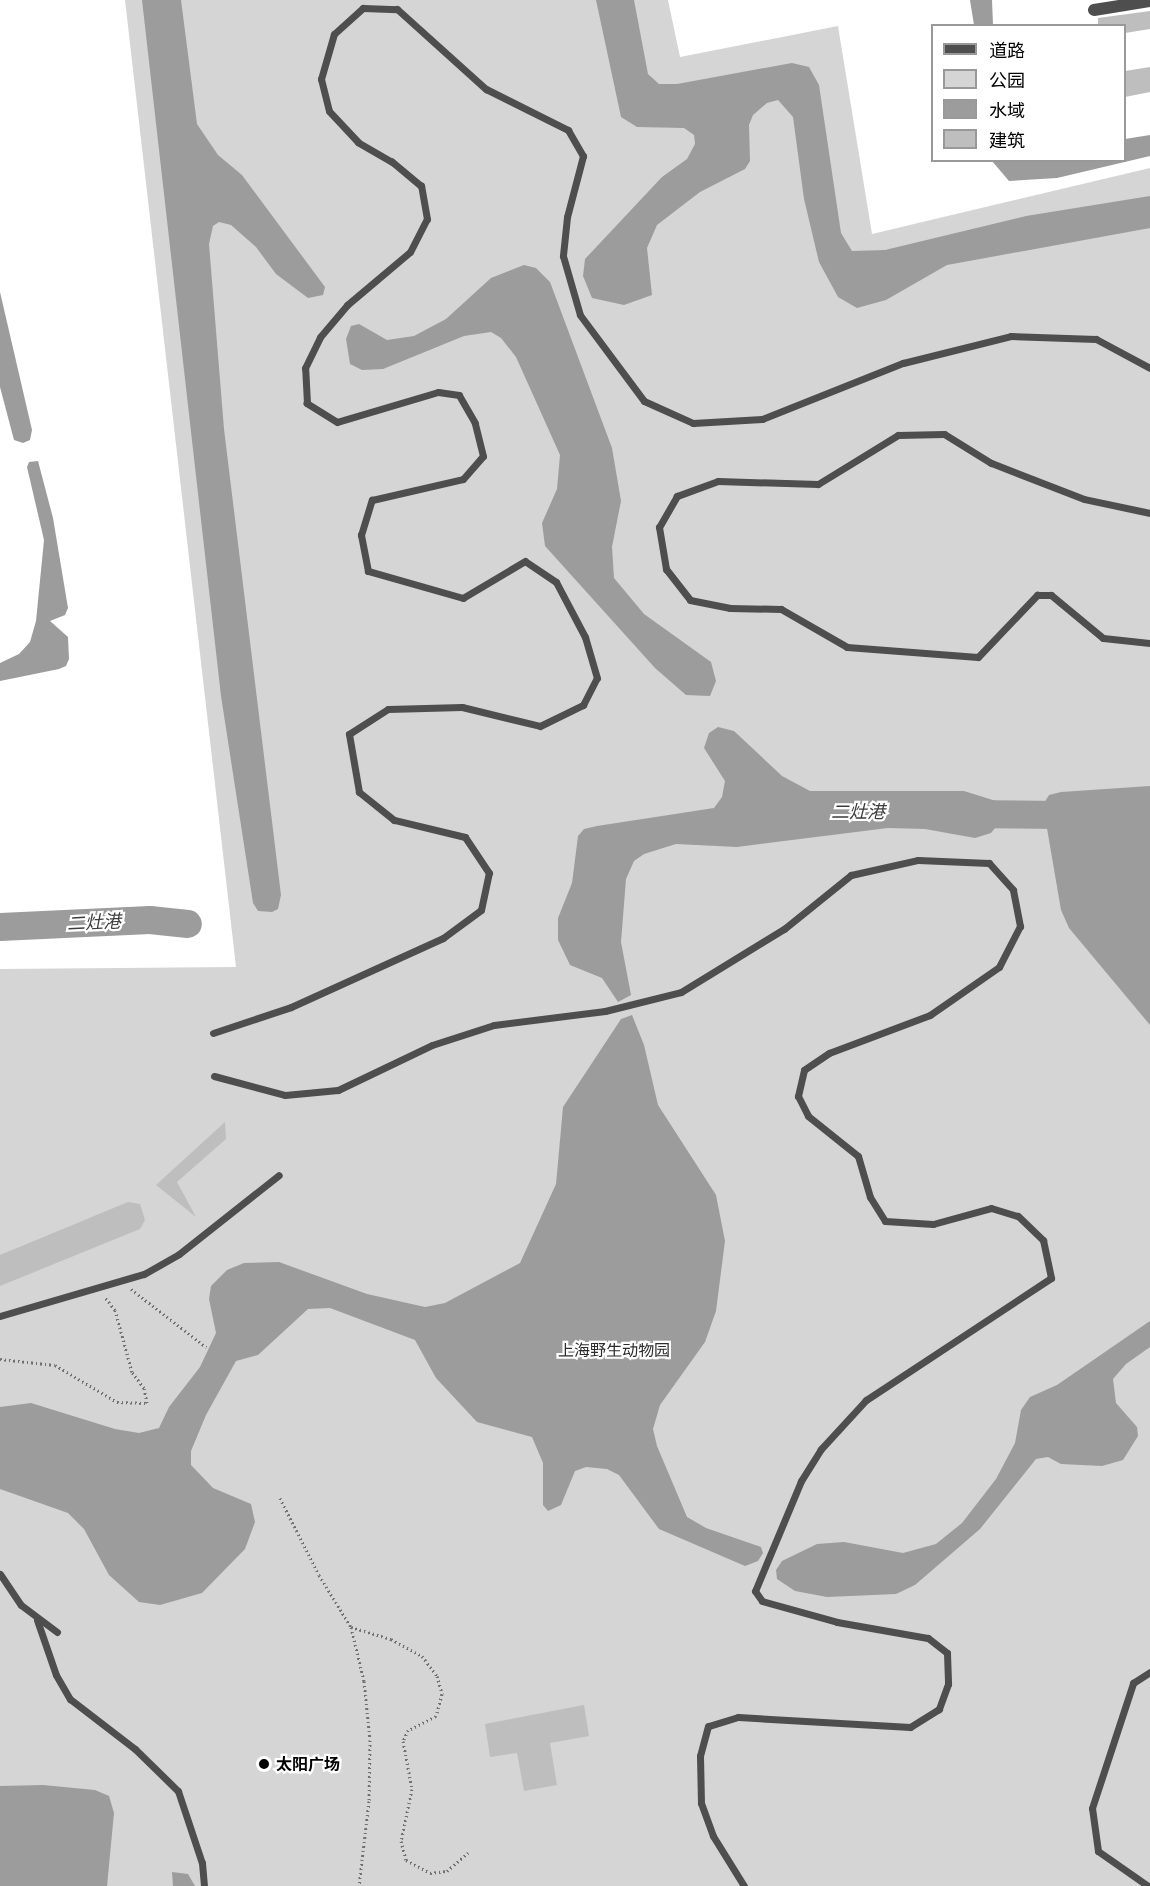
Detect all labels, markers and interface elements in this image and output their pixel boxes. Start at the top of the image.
legend [931,24,1126,162]
text: 道路 [989,40,1025,61]
text: 公园 [989,70,1025,91]
text: 水域 [989,100,1025,121]
text: 建筑 [989,130,1025,151]
water label: 二灶港 [831,801,885,823]
water label: 二灶港 [66,911,122,935]
park label: 上海野生动物园 [558,1340,670,1360]
place label: 太阳广场 [276,1754,340,1774]
marker: 太阳广场 [257,1757,271,1771]

